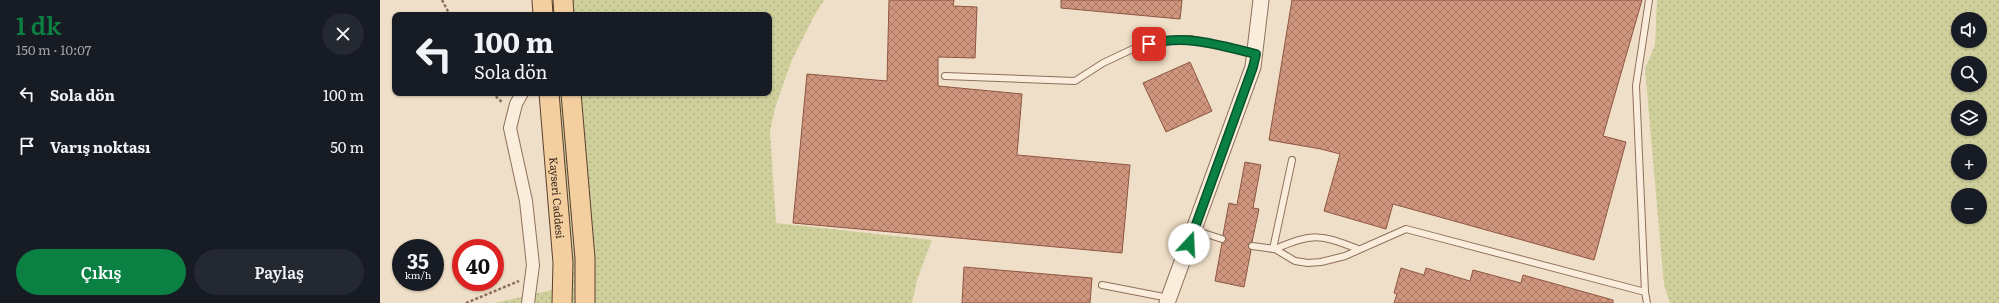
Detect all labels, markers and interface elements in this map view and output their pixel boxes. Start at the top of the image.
text: 1 dk [16,7,62,42]
map controls [1951,12,1987,224]
button: sound [1951,12,1987,48]
button: close [322,13,364,55]
text: 100 m [474,20,554,62]
pin [1132,27,1166,61]
icon: left [408,28,460,80]
icon: arrive [1138,33,1160,55]
text: 150 m · 10:07 [16,40,91,59]
button: search [1951,56,1987,92]
text: Sola dön [474,58,548,85]
icon: left [16,83,38,105]
text: Sola dön [50,83,115,106]
text: 100 m [323,83,364,106]
button: layers [1951,100,1987,136]
icon: arrive [16,135,38,157]
text: Varış noktası [50,135,150,158]
text: 50 m [330,135,364,158]
button: + [1951,144,1987,180]
street label: Kayseri Caddesi [546,156,569,240]
button: − [1951,188,1987,224]
position arrow [1168,223,1210,265]
speed limit sign: 40 [452,239,504,291]
text: 35 [407,245,429,275]
button: Çıkış [16,249,186,295]
button: Paylaş [194,249,364,295]
text: km/h [405,267,431,282]

